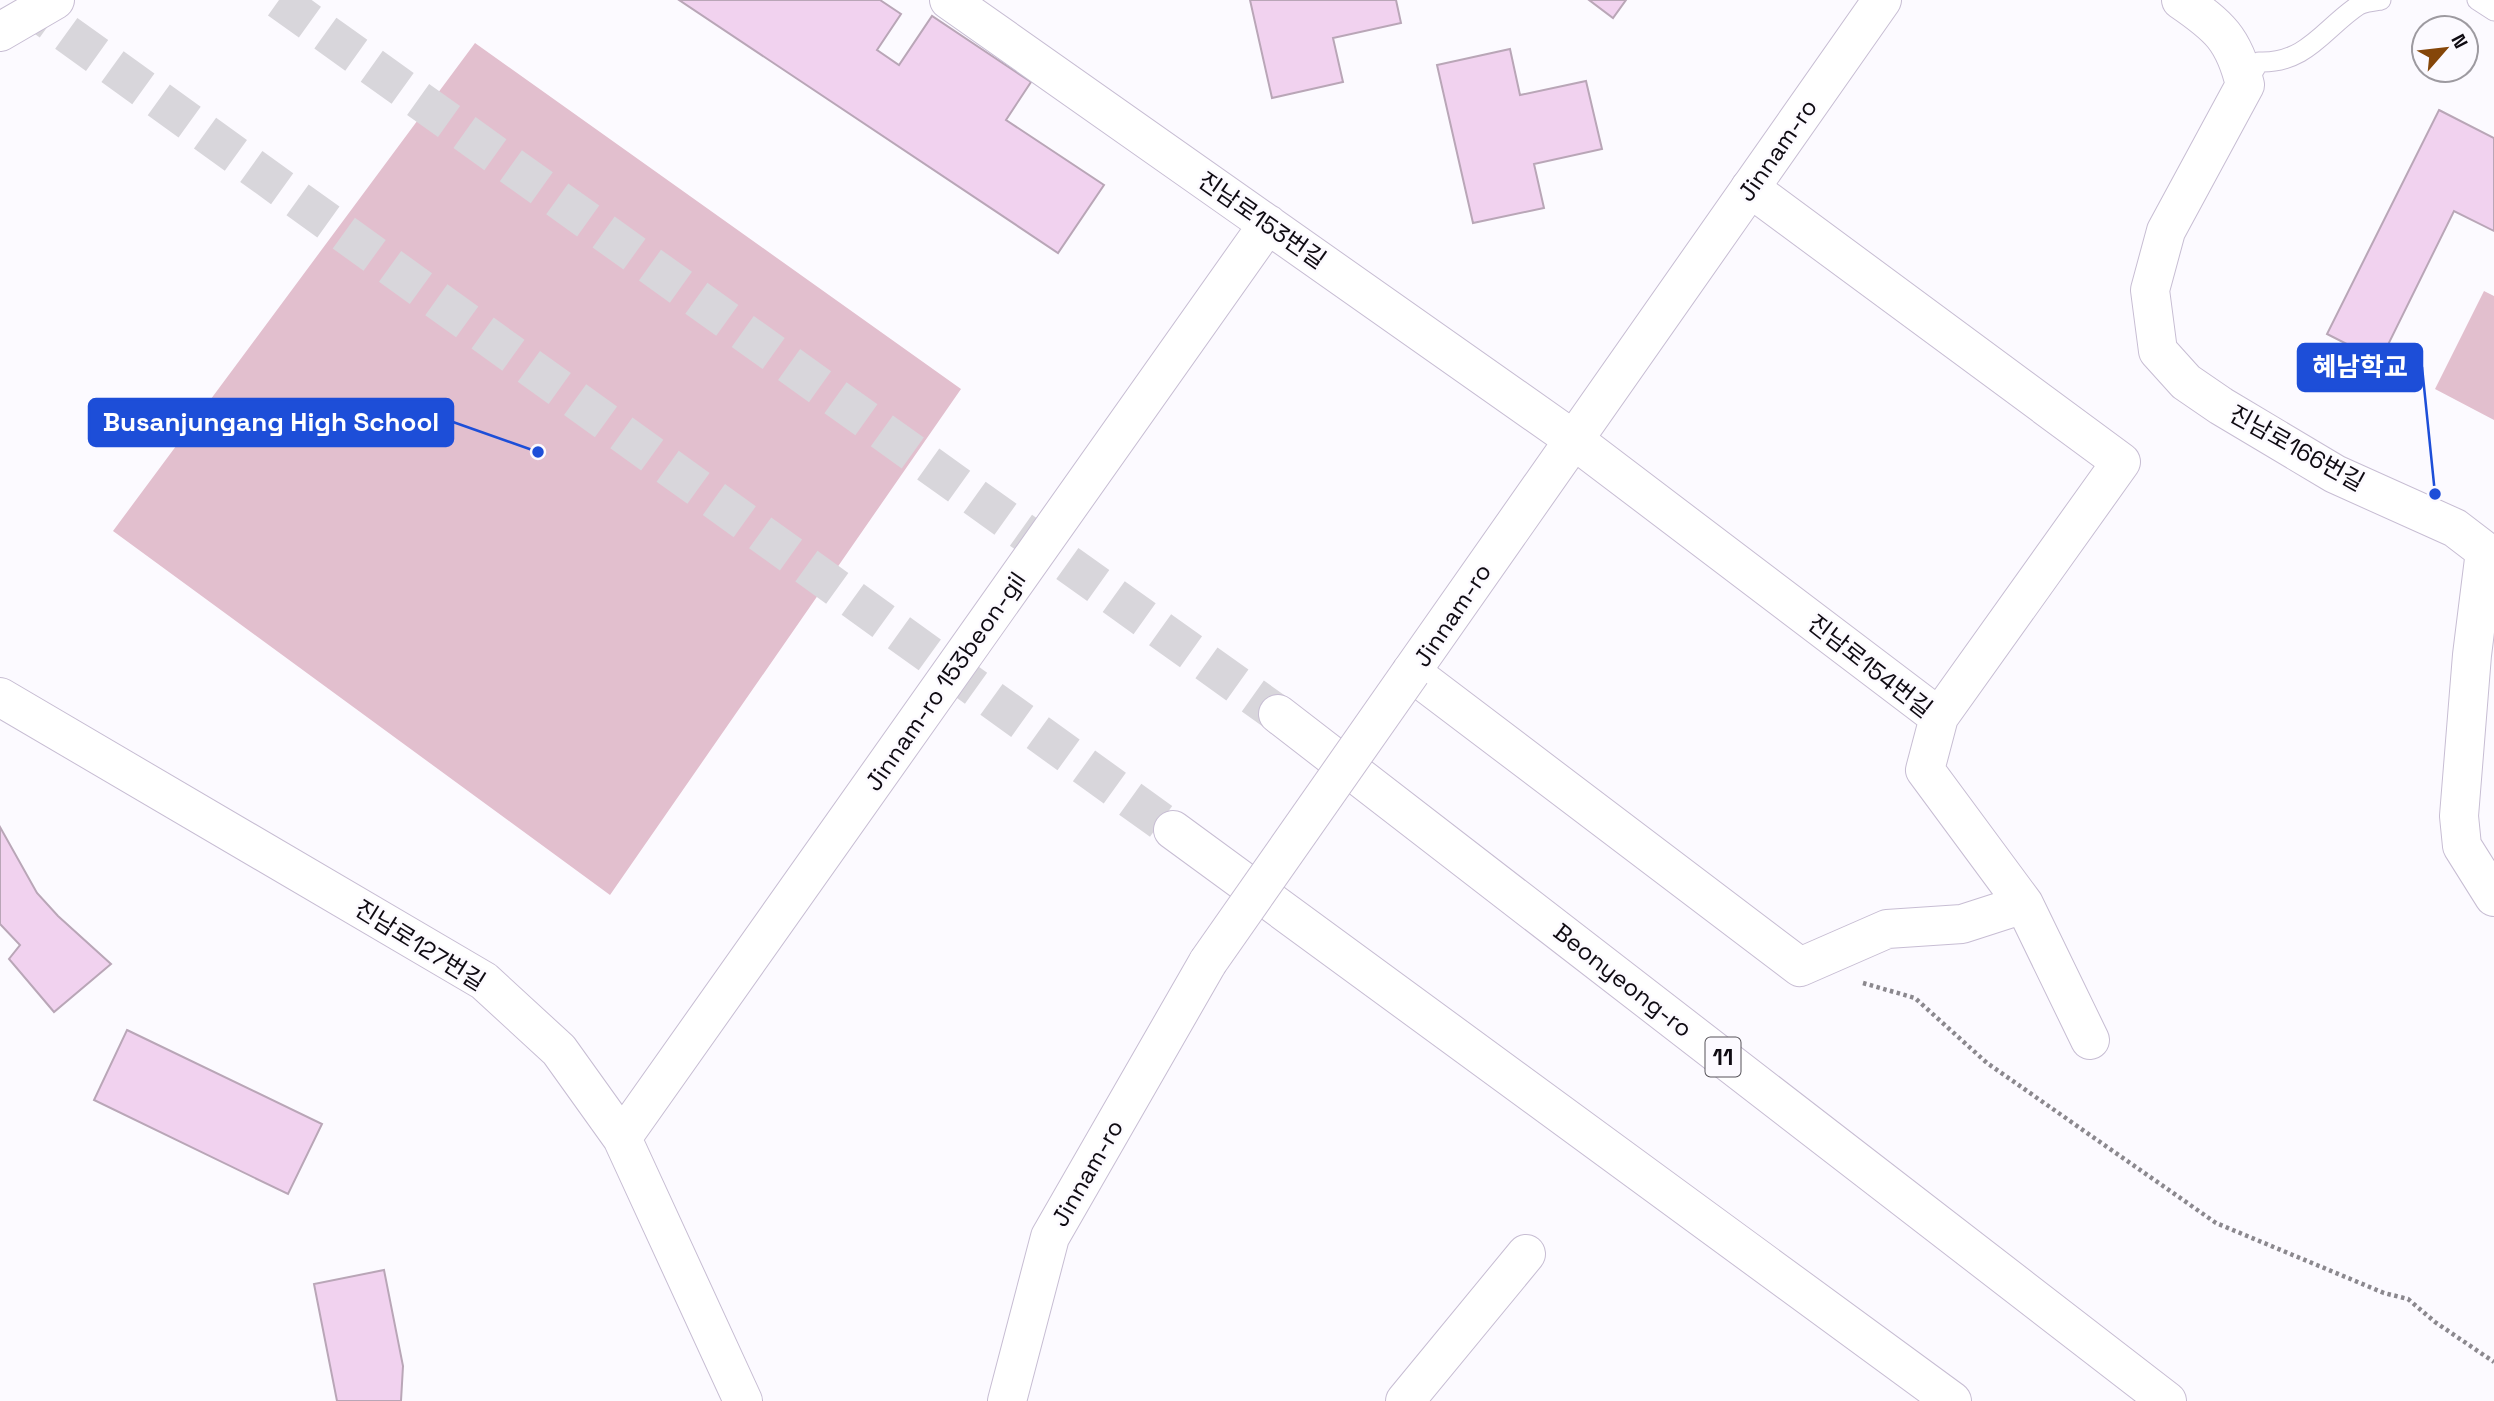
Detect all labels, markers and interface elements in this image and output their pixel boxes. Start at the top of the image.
north arrow [2410,14,2480,84]
text: N [2446,30,2474,53]
street label: Jinnam-ro [1730,93,1824,207]
street label: 진남로153번길 [1192,164,1332,276]
callout: 혜남학교 [2298,344,2422,391]
text: 혜남학교 [2312,350,2408,384]
street label: 진남로166번길 [2224,398,2370,498]
callout: Busanjungang High School [89,399,453,446]
text: Busanjungang High School [103,405,439,439]
street label: Jinnam-ro [1406,557,1498,673]
street label: Jinnam-ro 153beon-gil [858,565,1032,797]
street label: 진남로154번길 [1801,608,1939,724]
street label: 진남로127번길 [349,893,491,997]
street label: Beonyeong-ro [1547,916,1699,1044]
road number: 11 [1706,1038,1740,1076]
street label: Jinnam-ro [1044,1114,1130,1232]

